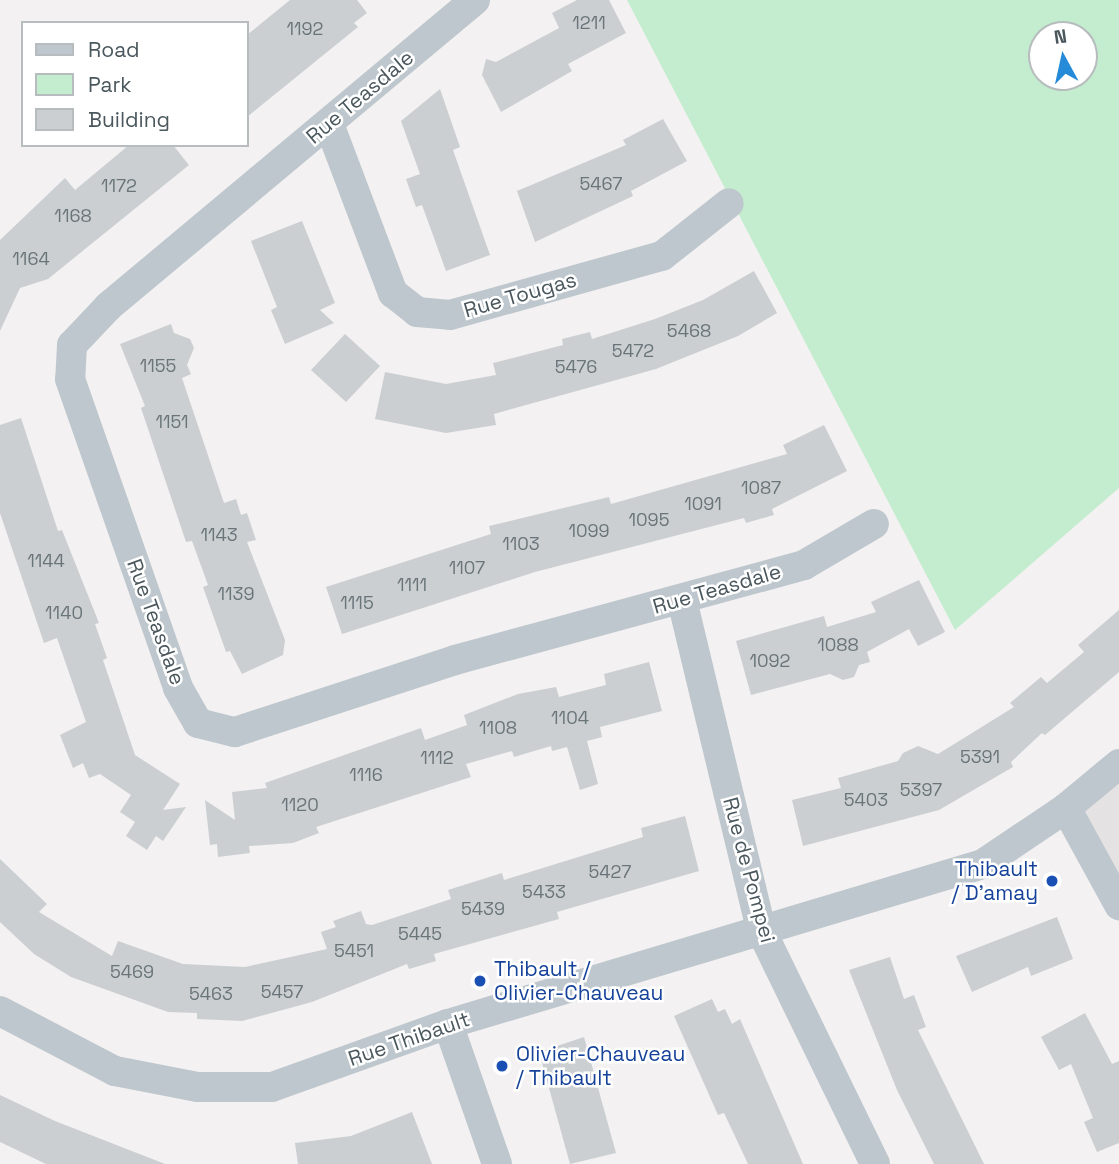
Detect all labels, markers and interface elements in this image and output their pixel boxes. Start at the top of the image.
house number: 1211 [572,12,606,34]
house number: 1192 [287,18,323,40]
legend [21,21,248,147]
north arrow [1028,21,1098,91]
text: N [1052,23,1068,50]
text: Road [88,36,140,63]
street label: Rue Teasdale [301,45,419,149]
text: Park [88,71,132,98]
text: Building [88,106,170,133]
house number: 5467 [580,173,622,195]
house number: 1172 [101,175,137,197]
house number: 1168 [54,205,92,227]
house number: 1164 [12,248,50,270]
street label: Rue Tougas [461,267,579,323]
house number: 5468 [667,320,711,342]
house number: 5472 [612,340,654,362]
house number: 1155 [140,355,176,377]
house number: 5476 [555,356,597,378]
house number: 1151 [155,411,189,433]
house number: 1087 [741,477,781,499]
house number: 1091 [684,493,722,515]
house number: 1095 [629,509,669,531]
house number: 1099 [568,520,610,542]
house number: 1143 [200,524,238,546]
house number: 1103 [502,533,540,555]
house number: 1144 [27,550,65,572]
street label: Rue Teasdale [121,555,191,689]
house number: 1107 [449,557,485,579]
street label: Rue Teasdale [650,559,784,619]
house number: 1111 [397,574,427,596]
house number: 1139 [218,583,254,605]
house number: 1115 [340,592,374,614]
house number: 1140 [45,602,83,624]
house number: 1088 [817,634,859,656]
house number: 1092 [750,650,790,672]
house number: 1104 [551,707,589,729]
house number: 1108 [479,717,517,739]
house number: 5391 [960,746,1000,768]
house number: 1112 [420,747,454,769]
house number: 1116 [349,764,383,786]
house number: 5397 [900,779,942,801]
house number: 5403 [844,789,888,811]
house number: 1120 [281,794,319,816]
street label: Rue de Pompei [717,794,781,946]
place label: Thibault / D'amay [952,856,1038,906]
house number: 5427 [589,861,631,883]
marker: Thibault / D'amay [1044,873,1060,889]
house number: 5433 [522,881,566,903]
house number: 5439 [461,898,505,920]
house number: 5445 [398,923,442,945]
house number: 5451 [334,940,374,962]
place label: Thibault / Olivier-Chauveau [494,956,663,1006]
house number: 5469 [110,961,154,983]
marker: Thibault / Olivier-Chauveau [472,973,488,989]
house number: 5457 [261,981,303,1003]
house number: 5463 [189,983,233,1005]
street label: Rue Thibault [345,1006,473,1072]
place label: Olivier-Chauveau / Thibault [516,1041,685,1091]
marker: Olivier-Chauveau / Thibault [494,1058,510,1074]

